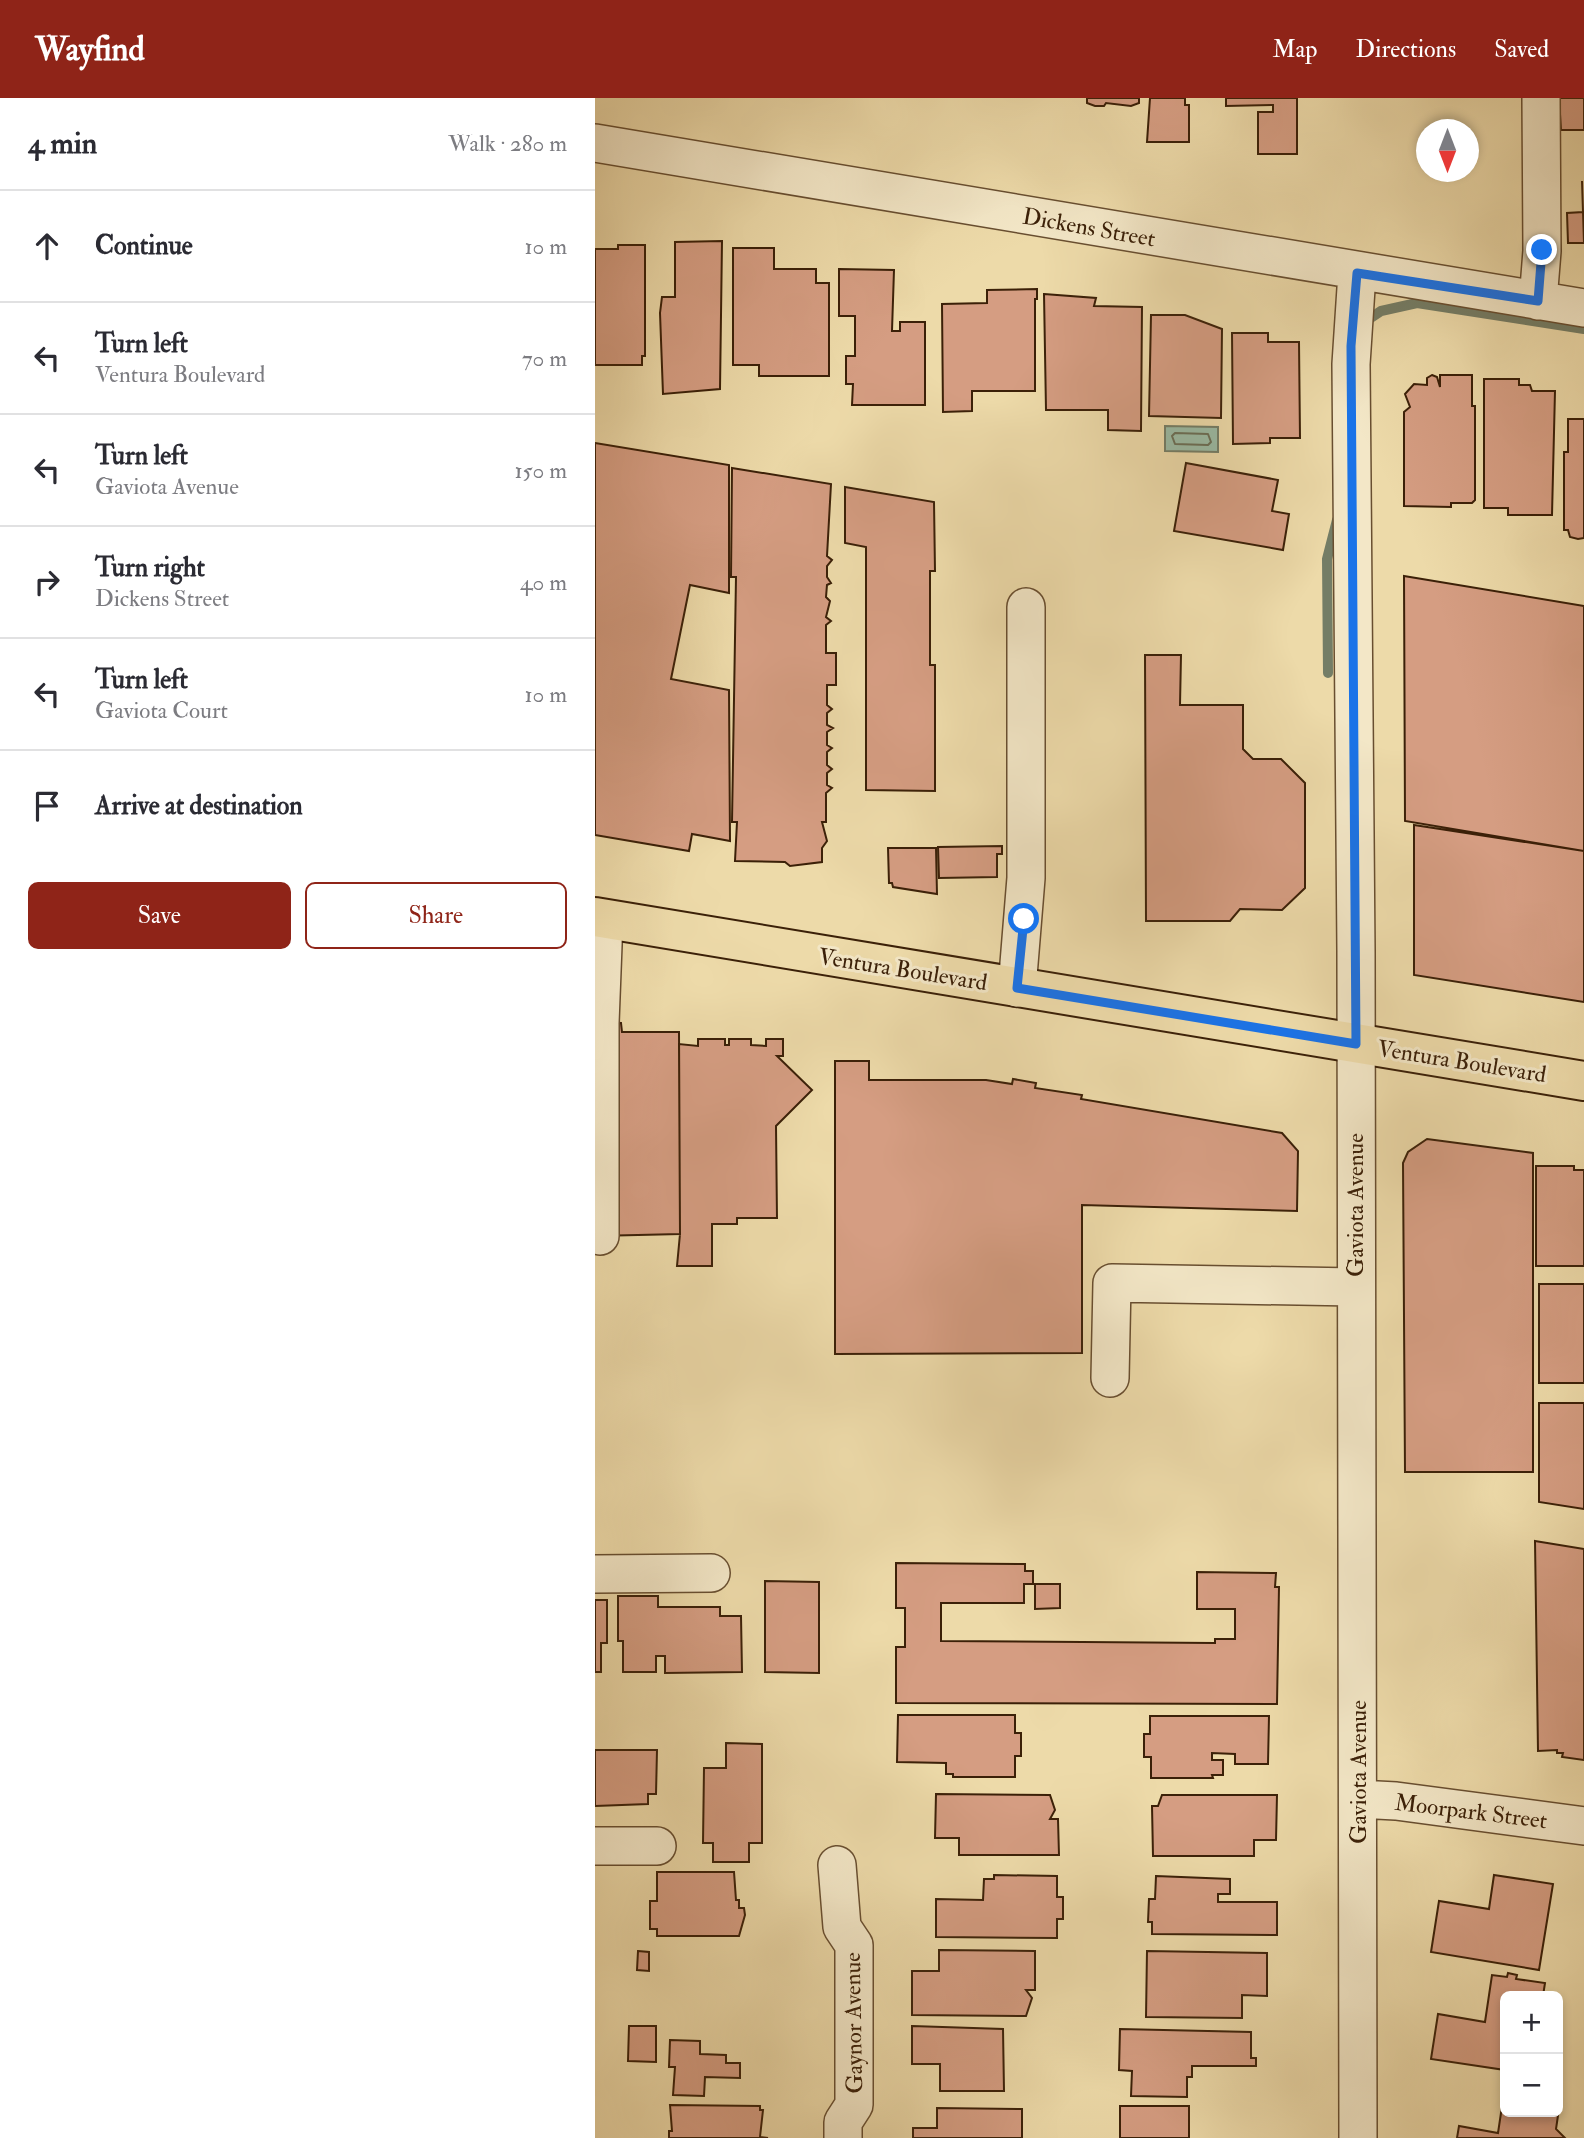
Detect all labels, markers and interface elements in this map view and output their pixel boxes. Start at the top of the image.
text: Wayfind [35,29,145,70]
text: Map [1272,34,1317,65]
text: Directions [1355,34,1456,65]
text: Saved [1494,34,1549,65]
north arrow [1416,119,1479,182]
text: 4 min [28,125,97,162]
text: Walk · 280 m [448,129,567,158]
street label: Dickens Street [1020,202,1158,253]
icon: ahead [28,227,66,265]
text: Continue [95,230,193,262]
text: 10 m [524,232,567,261]
route end [1526,234,1557,265]
text: Turn left [95,328,188,360]
icon: left [28,339,66,377]
text: 70 m [522,344,567,373]
text: Ventura Boulevard [95,360,265,389]
text: Turn left [95,440,188,472]
icon: left [28,451,66,489]
text: 150 m [514,456,567,485]
text: Gaviota Avenue [95,472,239,501]
text: Turn right [95,552,205,584]
icon: right [28,563,66,601]
text: 40 m [520,568,567,597]
text: Dickens Street [95,584,229,613]
text: Turn left [95,664,188,696]
icon: left [28,675,66,713]
text: 10 m [524,680,567,709]
text: Gaviota Court [95,696,228,725]
icon: arrive [28,787,66,825]
text: Arrive at destination [95,790,303,822]
button: Save [28,882,291,949]
button: Share [305,882,567,949]
route start [1008,903,1039,934]
street label: Ventura Boulevard [816,942,989,997]
street label: Ventura Boulevard [1375,1034,1548,1089]
street label: Gaviota Avenue [1341,1133,1370,1277]
street label: Gaviota Avenue [1344,1700,1373,1844]
street label: Moorpark Street [1393,1788,1549,1836]
street label: Gaynor Avenue [838,1952,869,2094]
map controls [1500,1991,1563,2117]
button: + [1500,1991,1563,2054]
button: − [1500,2054,1563,2117]

